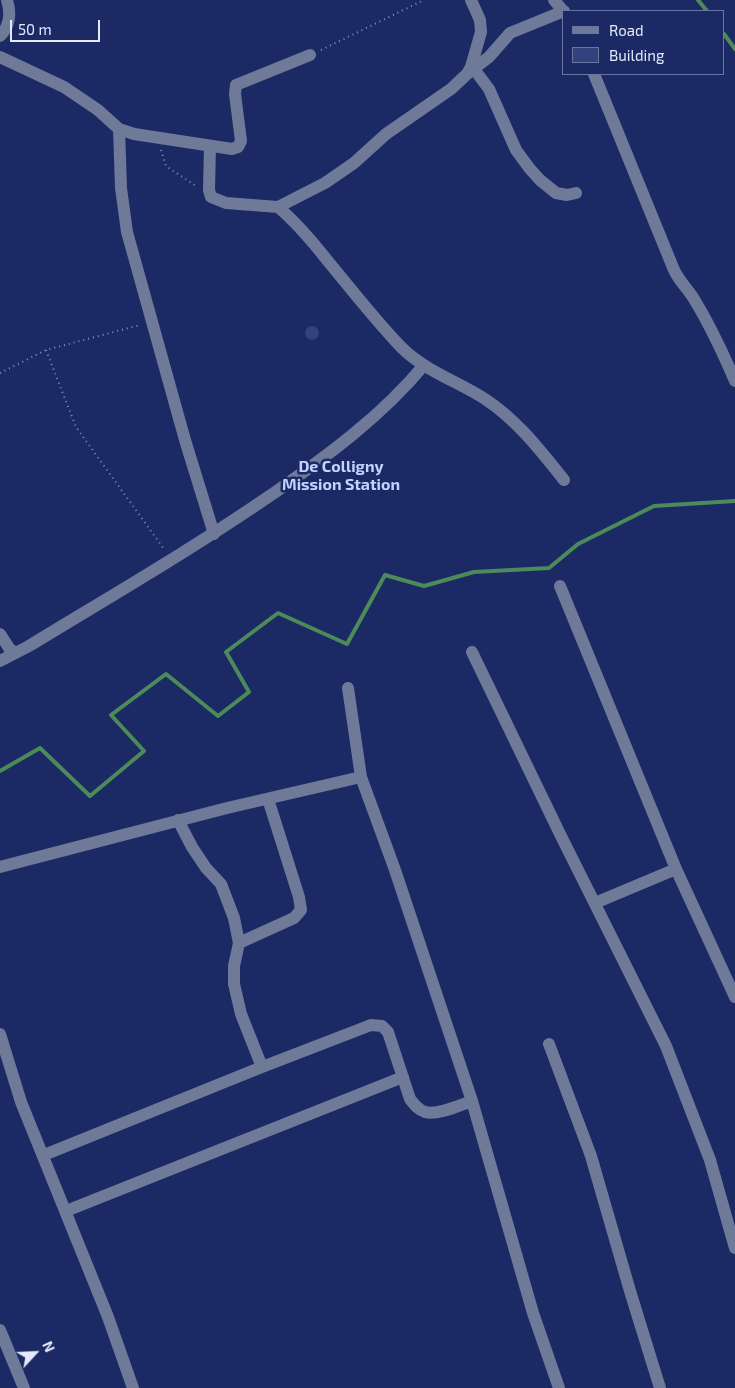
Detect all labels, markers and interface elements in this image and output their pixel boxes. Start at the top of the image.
scale bar [12,10,102,42]
legend [562,10,725,75]
text: 50 m [18,20,52,38]
text: Road [609,21,644,39]
text: Building [609,46,664,64]
district label: De Colligny Mission Station [282,457,400,495]
north arrow [10,1328,60,1378]
text: N [39,1338,59,1355]

